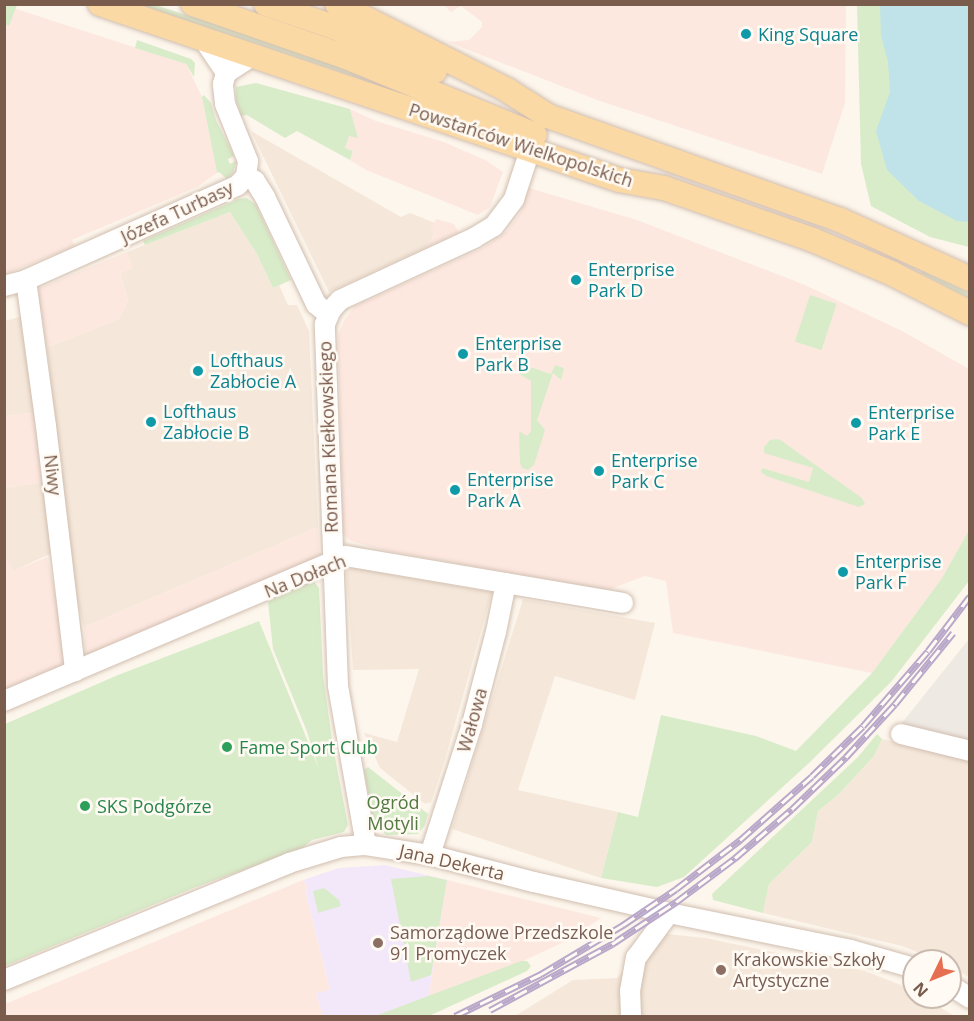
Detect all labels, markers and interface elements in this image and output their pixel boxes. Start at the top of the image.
place label: King Square [758,23,858,45]
marker: King Square [739,27,753,41]
street label: Powstańców Wielkopolskich [406,99,636,191]
street label: Józefa Turbasy [117,176,237,248]
place label: Enterprise Park D [588,259,675,302]
marker: Enterprise Park D [569,273,583,287]
place label: Enterprise Park B [475,333,562,376]
street label: Romana Kiełkowskiego [314,341,342,533]
marker: Enterprise Park B [456,347,470,361]
place label: Lofthaus Zabłocie A [210,350,296,392]
marker: Lofthaus Zabłocie A [191,364,205,378]
place label: Lofthaus Zabłocie B [163,401,249,444]
place label: Enterprise Park E [868,402,955,444]
marker: Lofthaus Zabłocie B [144,415,158,429]
marker: Enterprise Park E [849,416,863,430]
place label: Enterprise Park C [611,450,698,492]
street label: Niwy [40,453,66,497]
marker: Enterprise Park C [592,464,606,478]
place label: Enterprise Park A [467,469,554,512]
marker: Enterprise Park A [448,483,462,497]
street label: Na Dołach [261,550,349,602]
place label: Enterprise Park F [855,551,942,594]
marker: Enterprise Park F [836,565,850,579]
street label: Wałowa [453,685,491,755]
place label: Fame Sport Club [239,736,378,758]
marker: Fame Sport Club [220,740,234,754]
park label: Ogród Motyli [367,792,419,834]
place label: SKS Podgórze [97,795,212,817]
marker: SKS Podgórze [78,799,92,813]
street label: Jana Dekerta [397,839,507,885]
place label: Samorządowe Przedszkole 91 Promyczek [390,922,613,964]
marker: Samorządowe Przedszkole 91 Promyczek [371,936,385,950]
place label: Krakowskie Szkoły Artystyczne [733,949,885,992]
north arrow [902,949,962,1009]
marker: Krakowskie Szkoły Artystyczne [714,963,728,977]
text: N [908,978,933,1002]

